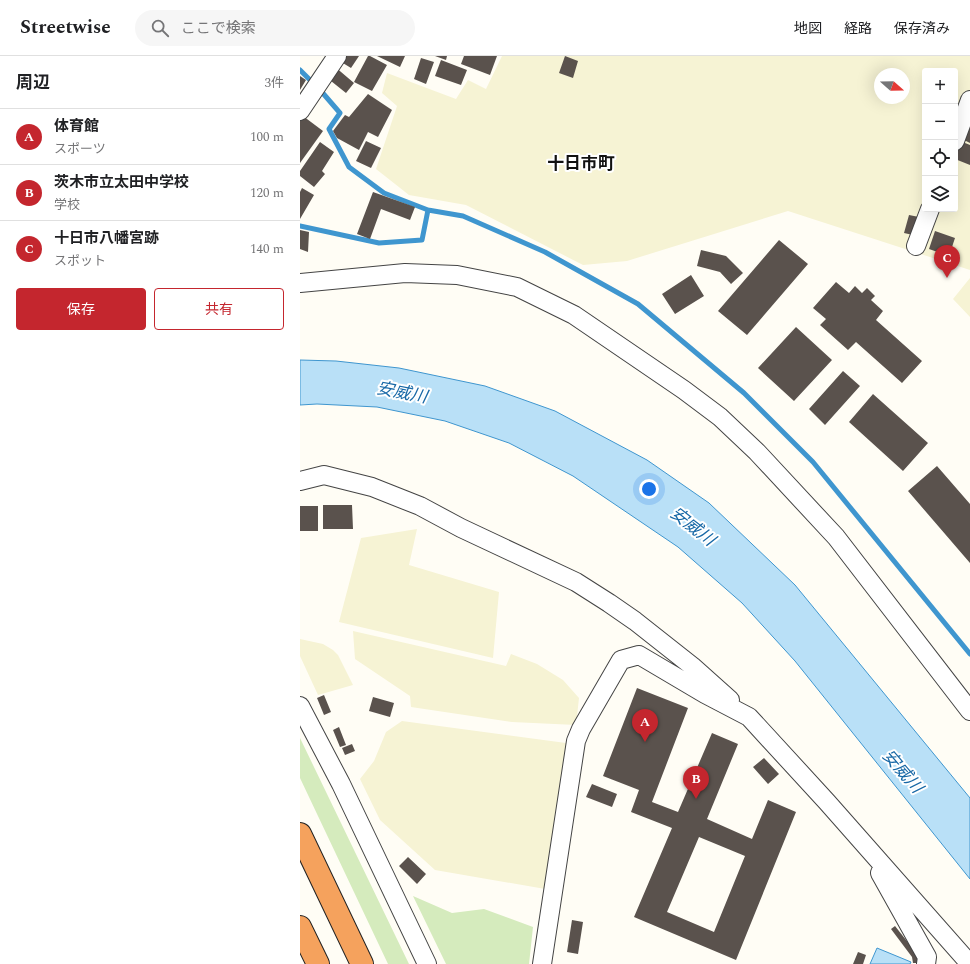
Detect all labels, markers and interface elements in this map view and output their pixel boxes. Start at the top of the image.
search box [135,10,415,46]
text: Streetwise [20,13,111,42]
icon: search [149,17,171,39]
text: ここで検索 [181,17,256,40]
text: 地図 [794,18,822,39]
text: 経路 [844,18,872,39]
text: 保存済み [894,18,950,39]
north arrow [874,68,910,104]
map controls [922,68,958,212]
button: + [922,68,958,104]
text: 周辺 [16,70,50,96]
text: 3件 [264,73,284,93]
button: − [922,104,958,140]
text: 体育館 [54,115,99,138]
text: A [24,127,34,147]
text: 100 m [250,127,284,147]
text: スポーツ [54,139,106,159]
button: locate [922,140,958,176]
district label: 十日市町 [547,151,615,177]
text: 茨木市立太田中学校 [54,171,189,194]
button: layers [922,176,958,212]
text: B [24,183,34,203]
text: 120 m [250,183,284,203]
text: 学校 [54,195,80,215]
text: 十日市八幡宮跡 [54,227,159,250]
text: C [24,239,34,259]
text: 140 m [250,239,284,259]
pin: C [934,245,960,278]
text: スポット [54,251,106,271]
button: 保存 [16,288,146,330]
button: 共有 [154,288,284,330]
water label: 安威川 [374,375,431,411]
your location [639,479,659,499]
water label: 安威川 [664,501,722,554]
pin: A [632,709,658,742]
water label: 安威川 [876,744,930,801]
pin: B [683,766,709,799]

